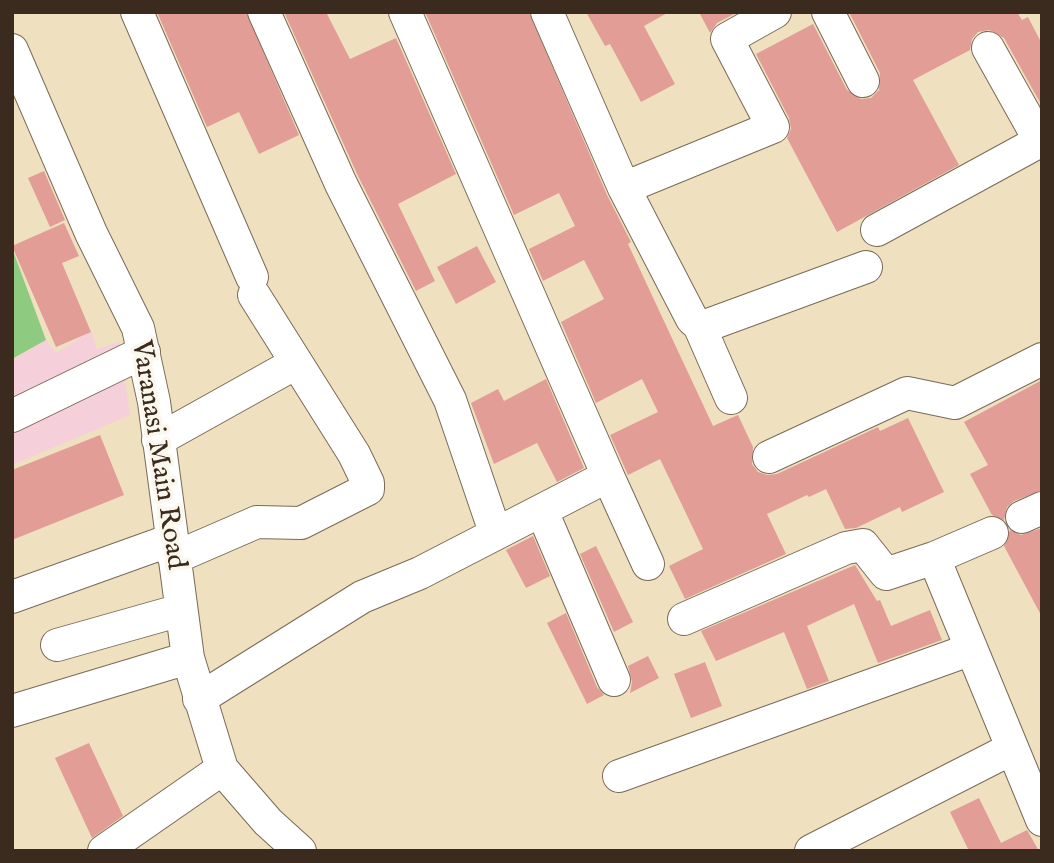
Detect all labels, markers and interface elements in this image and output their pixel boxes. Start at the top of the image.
street label: Varanasi Main Road [122,338,192,572]

